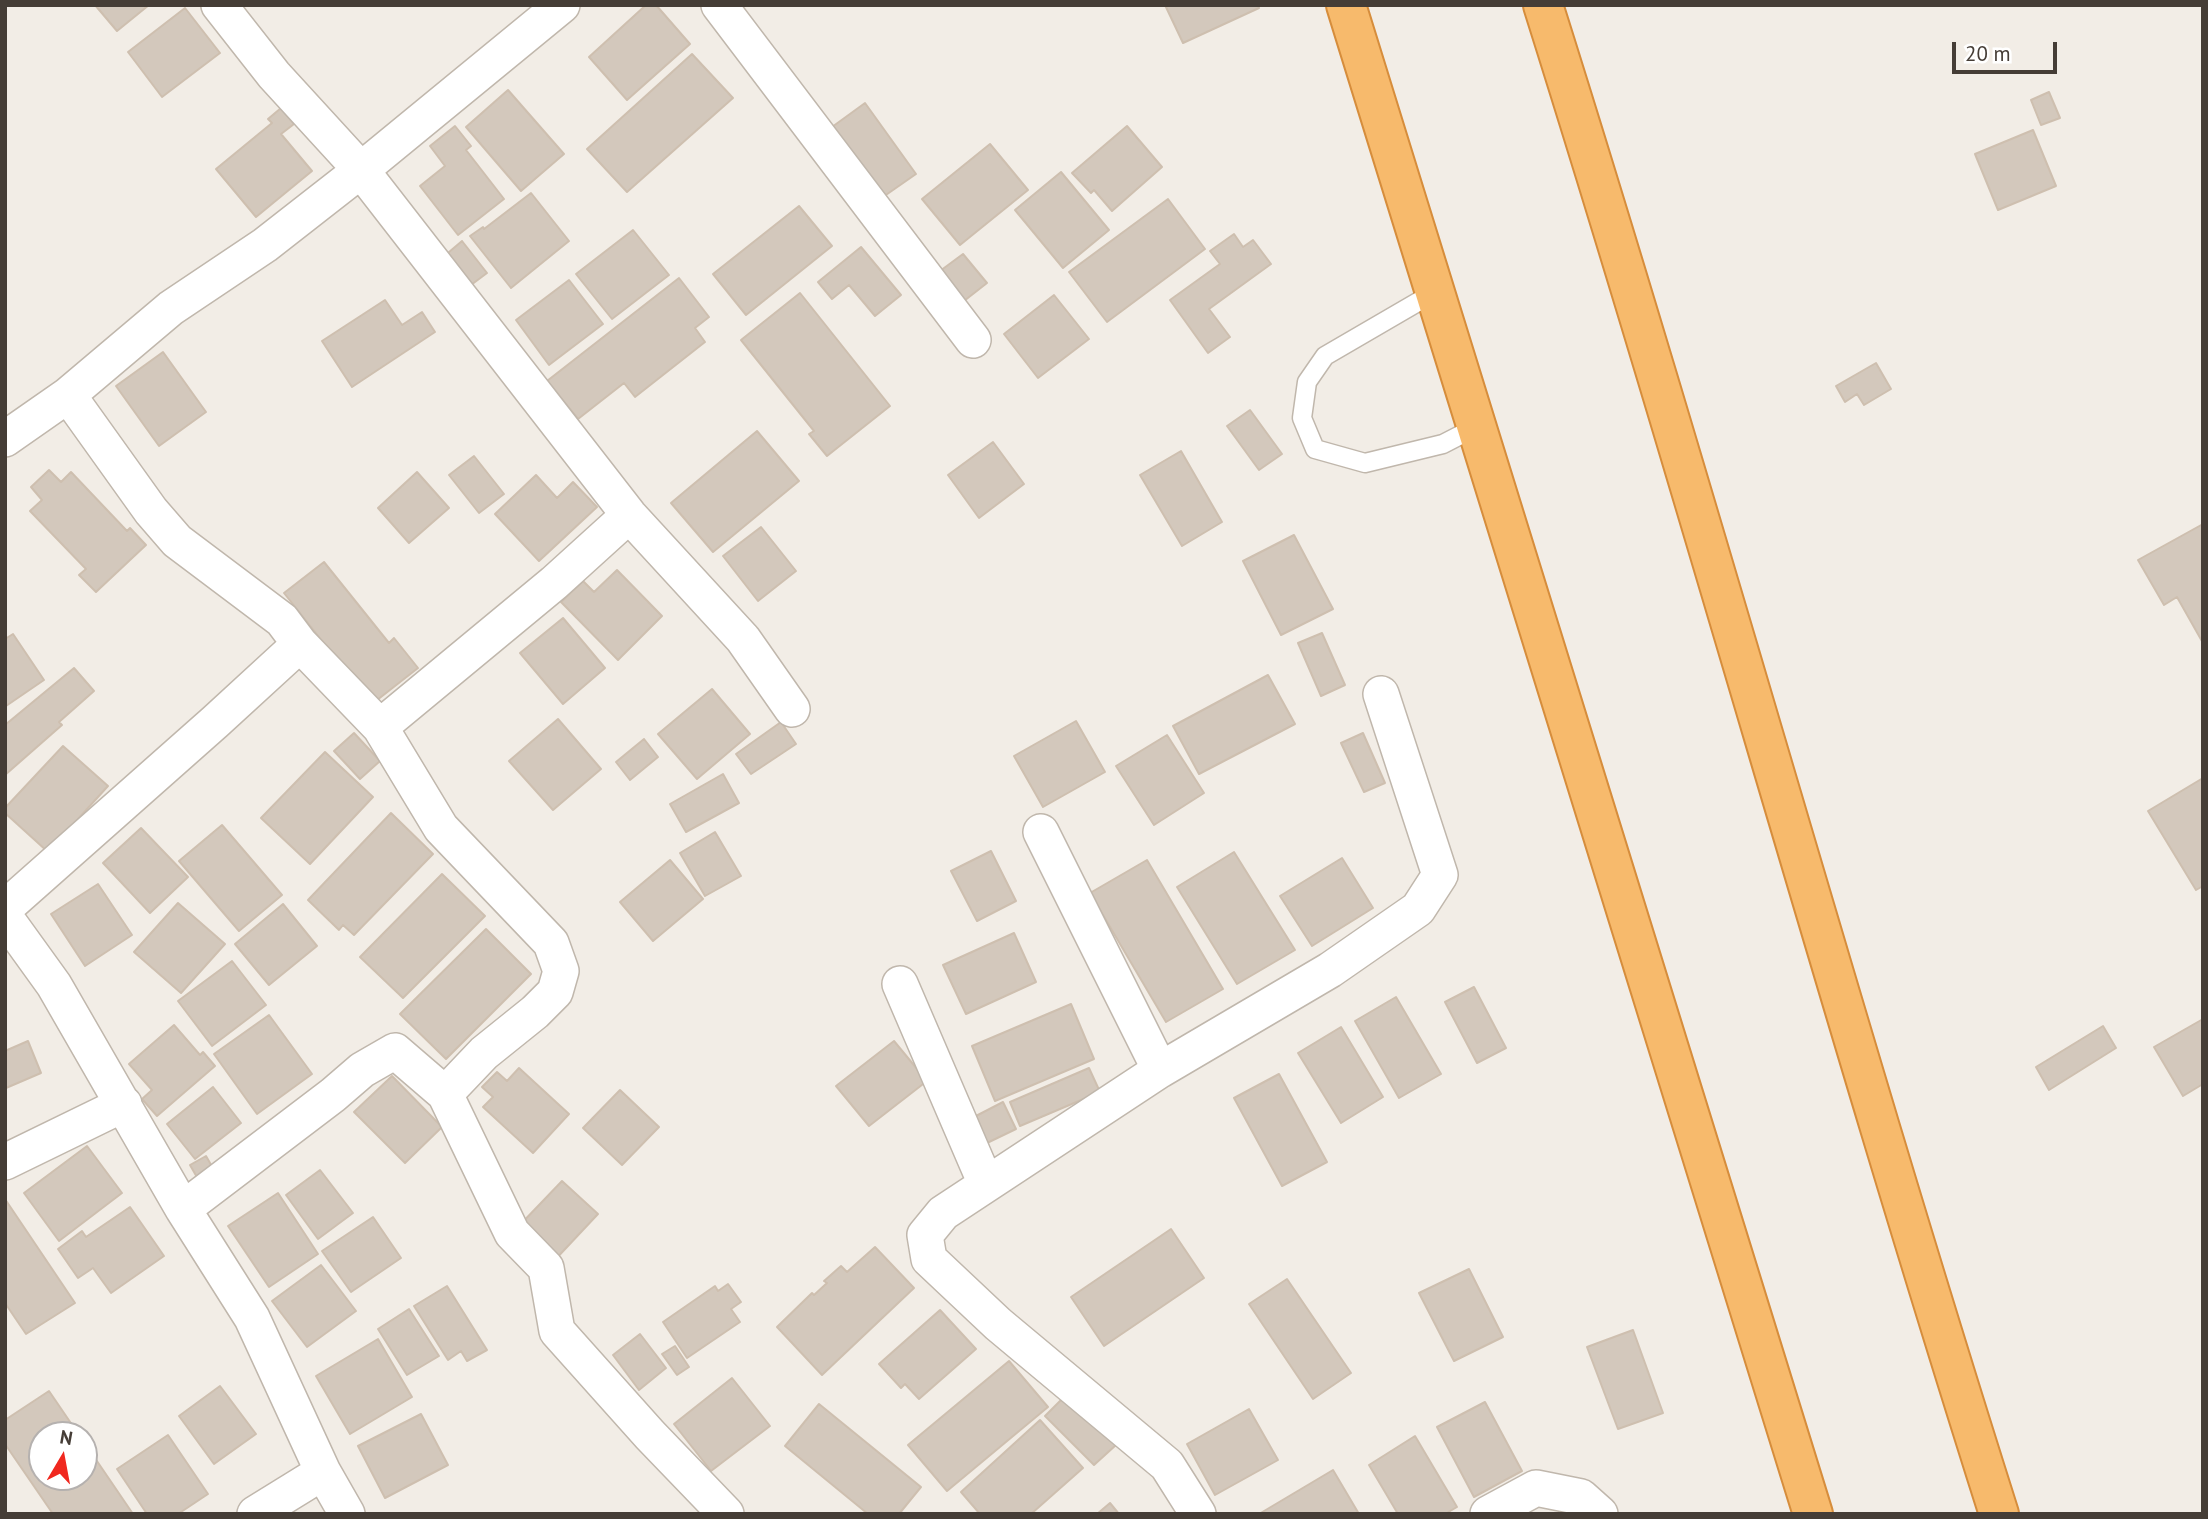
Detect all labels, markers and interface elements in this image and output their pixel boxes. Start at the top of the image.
scale bar [1956,28,2061,72]
text: 20 m [1965,40,2011,67]
north arrow [28,1421,98,1491]
text: N [58,1424,75,1450]

